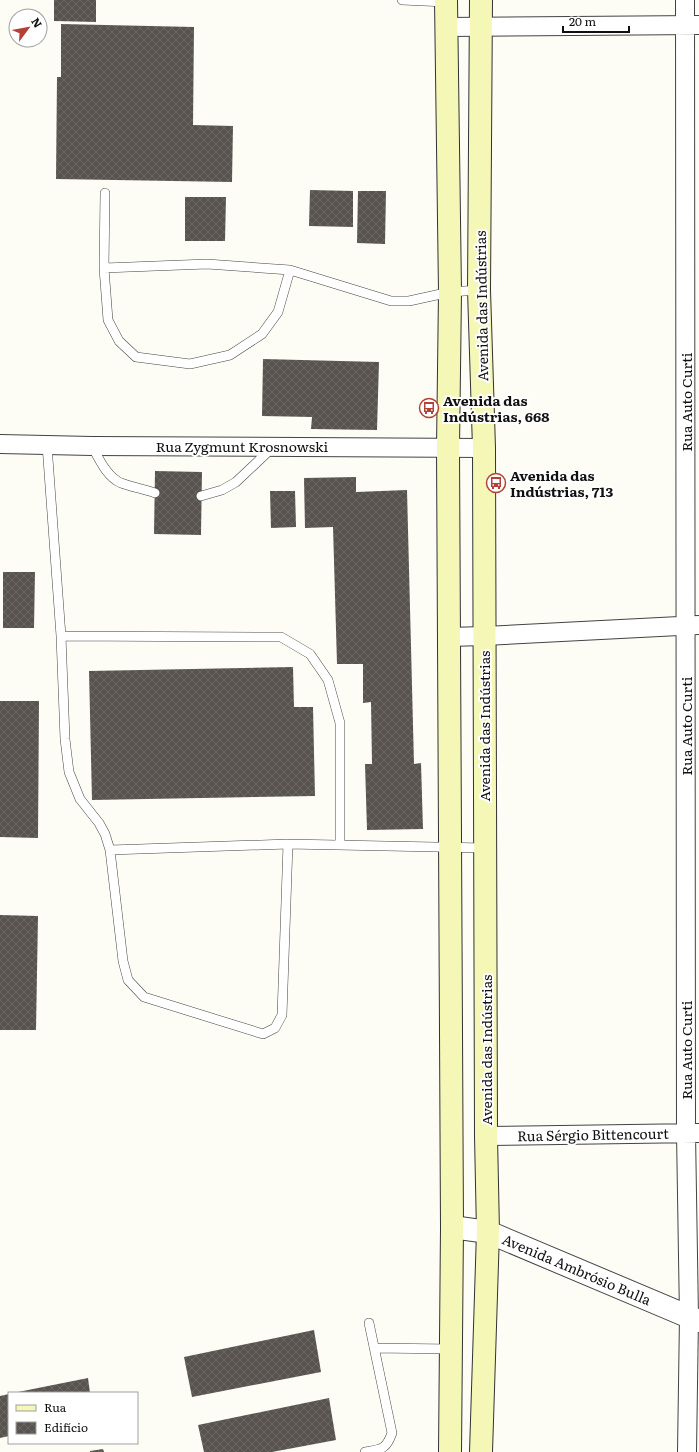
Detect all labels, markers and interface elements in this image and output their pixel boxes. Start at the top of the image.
north arrow [8,8,48,48]
scale bar [563,8,629,34]
text: 20 m [569,12,596,30]
text: N [28,14,47,30]
street label: Avenida das Indústrias [470,230,492,382]
street label: Rua Auto Curti [676,352,696,451]
place label: Avenida das Indústrias, 668 [443,390,549,426]
bus stop icon: Avenida das Indústrias, 668 [418,397,440,419]
street label: Rua Zygmunt Krosnowski [156,436,329,456]
place label: Avenida das Indústrias, 713 [510,465,613,501]
bus stop icon: Avenida das Indústrias, 713 [485,472,507,494]
street label: Avenida das Indústrias [474,651,494,801]
street label: Rua Auto Curti [676,676,696,775]
street label: Avenida das Indústrias [476,975,496,1125]
street label: Rua Auto Curti [676,1000,696,1099]
street label: Rua Sérgio Bittencourt [517,1123,669,1145]
street label: Avenida Ambrósio Bulla [499,1229,655,1310]
legend [8,1392,138,1444]
text: Rua [44,1398,67,1416]
text: Edifício [44,1418,88,1436]

